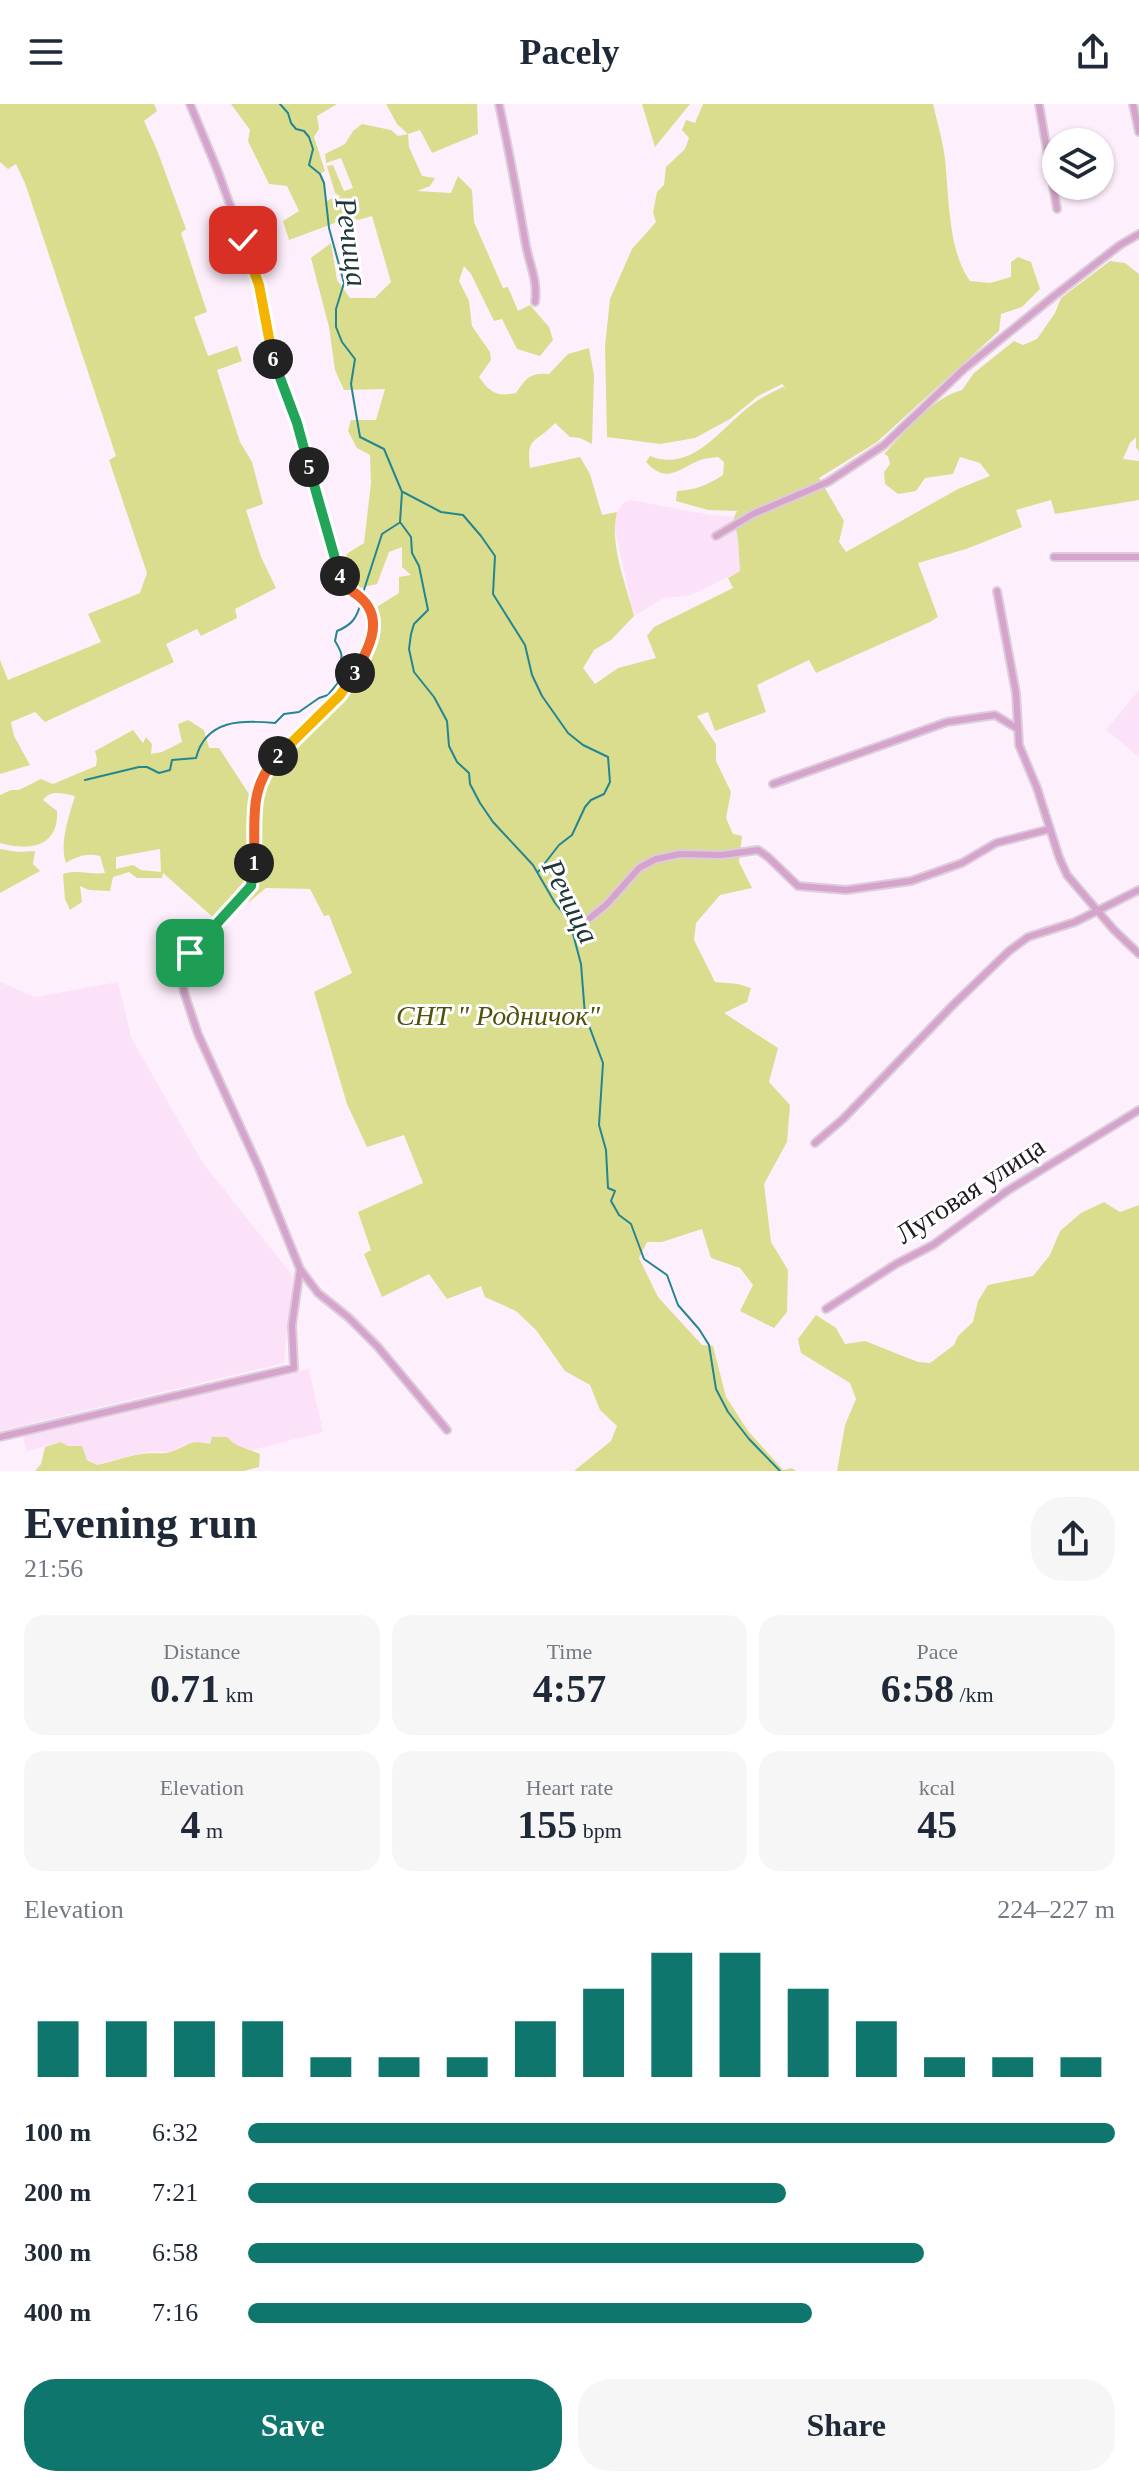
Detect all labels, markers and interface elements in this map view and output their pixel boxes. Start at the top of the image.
icon: menu [24,30,68,74]
icon: share [1071,30,1115,74]
text: Pacely [520,32,619,72]
map controls [1042,128,1114,200]
button: layers [1042,128,1114,200]
water label: Речица [329,194,375,289]
pin [209,206,277,274]
icon: check [221,218,265,262]
pin: 6 [253,339,293,379]
text: 6 [268,346,279,371]
pin: 5 [289,447,329,487]
text: 5 [304,454,315,479]
pin: 4 [320,556,360,596]
text: 4 [335,563,346,588]
pin: 3 [335,653,375,693]
text: 3 [350,660,361,685]
pin: 2 [258,736,298,776]
text: 2 [273,743,284,768]
pin: 1 [234,843,274,883]
text: 1 [249,850,260,875]
water label: Речица [535,853,606,949]
pin [156,919,224,987]
icon: arrive [168,931,212,975]
park label: СНТ " Родничок" [396,1000,600,1031]
street label: Луговая улица [890,1130,1051,1250]
button: share [1031,1497,1115,1581]
text: Evening run [24,1499,258,1548]
text: 21:56 [24,1554,83,1583]
text: Distance [163,1639,240,1664]
text: Time [547,1639,592,1664]
text: Pace [916,1639,958,1664]
text: 0.71 [150,1666,220,1711]
text: 4:57 [533,1666,606,1711]
text: 6:58 [881,1666,954,1711]
text: km [220,1682,254,1707]
text: /km [954,1682,994,1707]
text: Elevation [160,1775,244,1800]
text: Heart rate [526,1775,613,1800]
text: kcal [919,1775,955,1800]
text: 4 [181,1802,201,1847]
text: 155 [517,1802,577,1847]
text: 45 [917,1802,957,1847]
text: m [201,1818,223,1843]
text: bpm [577,1818,622,1843]
text: Elevation [24,1895,124,1924]
text: 224–227 m [997,1895,1115,1924]
text: 100 m [24,2118,91,2147]
text: 6:32 [152,2118,198,2147]
text: 200 m [24,2178,91,2207]
text: 7:21 [152,2178,198,2207]
text: 300 m [24,2238,91,2267]
text: 6:58 [152,2238,198,2267]
text: 400 m [24,2298,91,2327]
text: 7:16 [152,2298,198,2327]
button: Save [24,2379,562,2471]
button: Share [578,2379,1115,2471]

